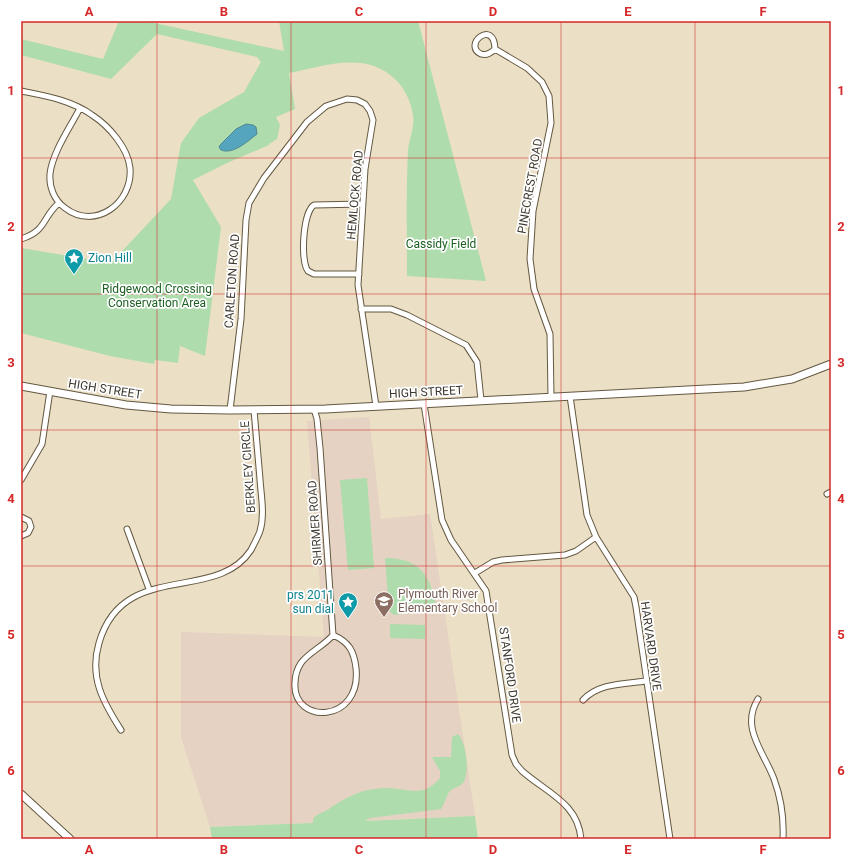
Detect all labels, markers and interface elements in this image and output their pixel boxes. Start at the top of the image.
text: A [85,4,94,19]
text: B [220,4,228,19]
text: C [355,4,364,19]
text: D [489,4,497,19]
text: E [624,4,632,19]
text: F [759,4,767,19]
text: 1 [7,83,15,98]
text: 1 [837,83,845,98]
street label: PINECREST ROAD [515,137,545,235]
street label: HEMLOCK ROAD [344,150,366,240]
text: 2 [7,219,15,234]
text: 2 [837,219,845,234]
street label: CARLETON ROAD [222,233,242,329]
park label: Cassidy Field [406,237,476,251]
place icon: Zion Hill [63,247,85,275]
place label: Zion Hill [88,251,132,265]
park label: Ridgewood Crossing Conservation Area [102,282,212,310]
text: 3 [7,355,15,370]
text: 3 [837,355,845,370]
street label: HIGH STREET [67,376,143,402]
street label: HIGH STREET [389,383,463,401]
street label: BERKLEY CIRCLE [238,420,258,514]
street label: SHIRMER ROAD [305,480,325,566]
text: 4 [7,491,15,506]
text: 4 [837,491,845,506]
place label: Plymouth River Elementary School [398,587,498,615]
place label: prs 2011 sun dial [287,588,334,616]
school or university icon: Plymouth River Elementary School [373,590,395,618]
place icon: prs 2011 sun dial [337,591,359,619]
street label: HARVARD DRIVE [638,600,664,692]
street label: STANFORD DRIVE [496,626,524,724]
text: 5 [7,627,15,642]
text: 5 [837,627,845,642]
text: 6 [7,763,15,778]
text: 6 [837,763,845,778]
text: A [85,842,94,857]
text: B [220,842,228,857]
text: C [355,842,364,857]
text: D [489,842,497,857]
text: E [624,842,632,857]
text: F [759,842,767,857]

